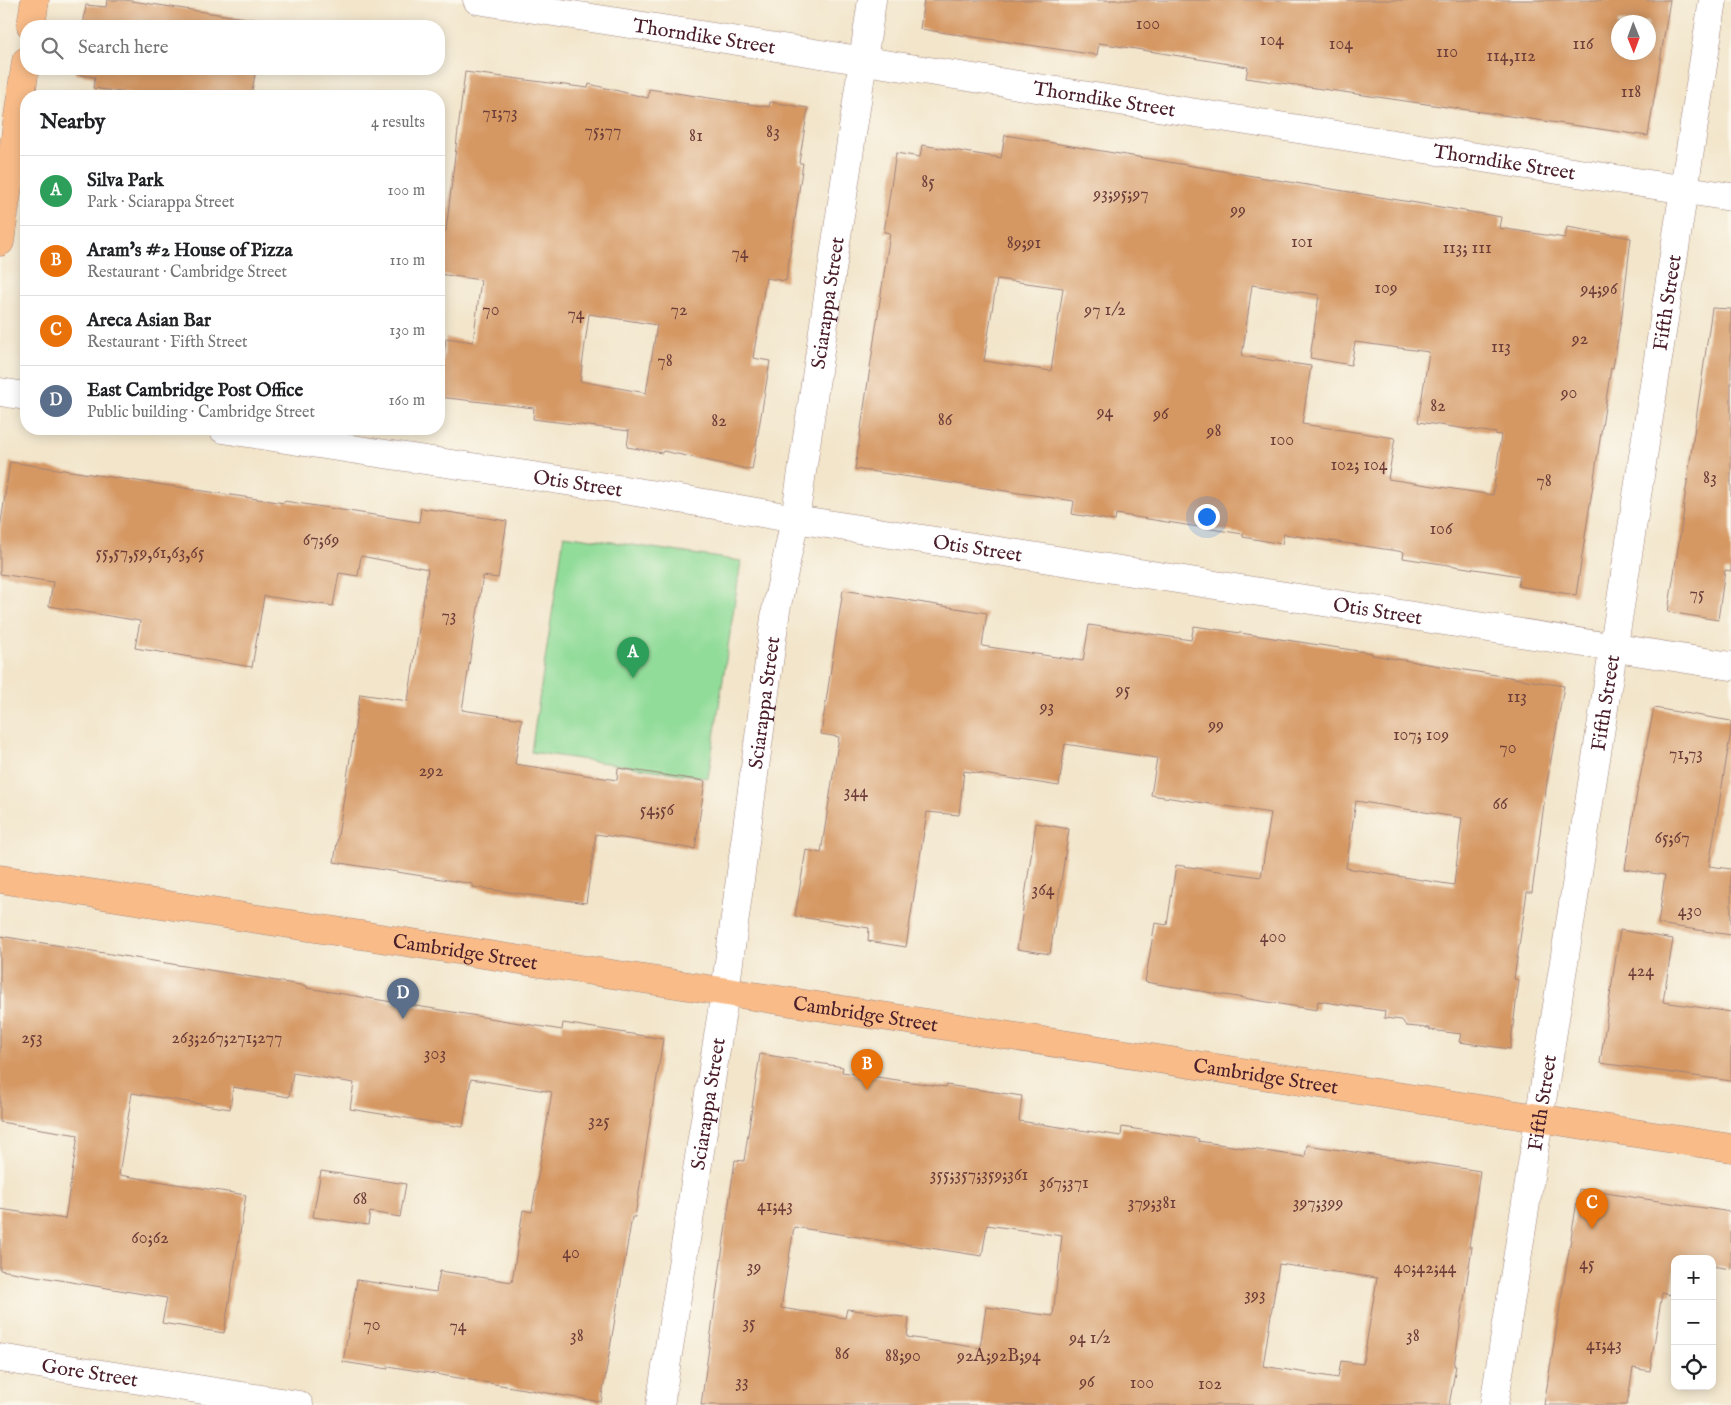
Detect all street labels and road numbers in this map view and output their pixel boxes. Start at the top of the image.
street label: Thorndike Street [631,14,777,61]
street label: Thorndike Street [1031,77,1177,124]
street label: Thorndike Street [1431,139,1577,186]
street label: Sciarappa Street [806,235,851,371]
street label: Fifth Street [1648,253,1688,352]
street label: Otis Street [531,465,624,504]
street label: Otis Street [931,530,1024,569]
street label: Otis Street [1331,593,1424,631]
street label: Sciarappa Street [744,635,786,771]
street label: Fifth Street [1586,653,1626,753]
street label: Cambridge Street [391,929,540,976]
street label: Cambridge Street [791,991,940,1039]
street label: Sciarappa Street [686,1036,732,1172]
street label: Fifth Street [1523,1053,1563,1153]
street label: Cambridge Street [1191,1054,1340,1101]
street label: Gore Street [40,1354,140,1394]

